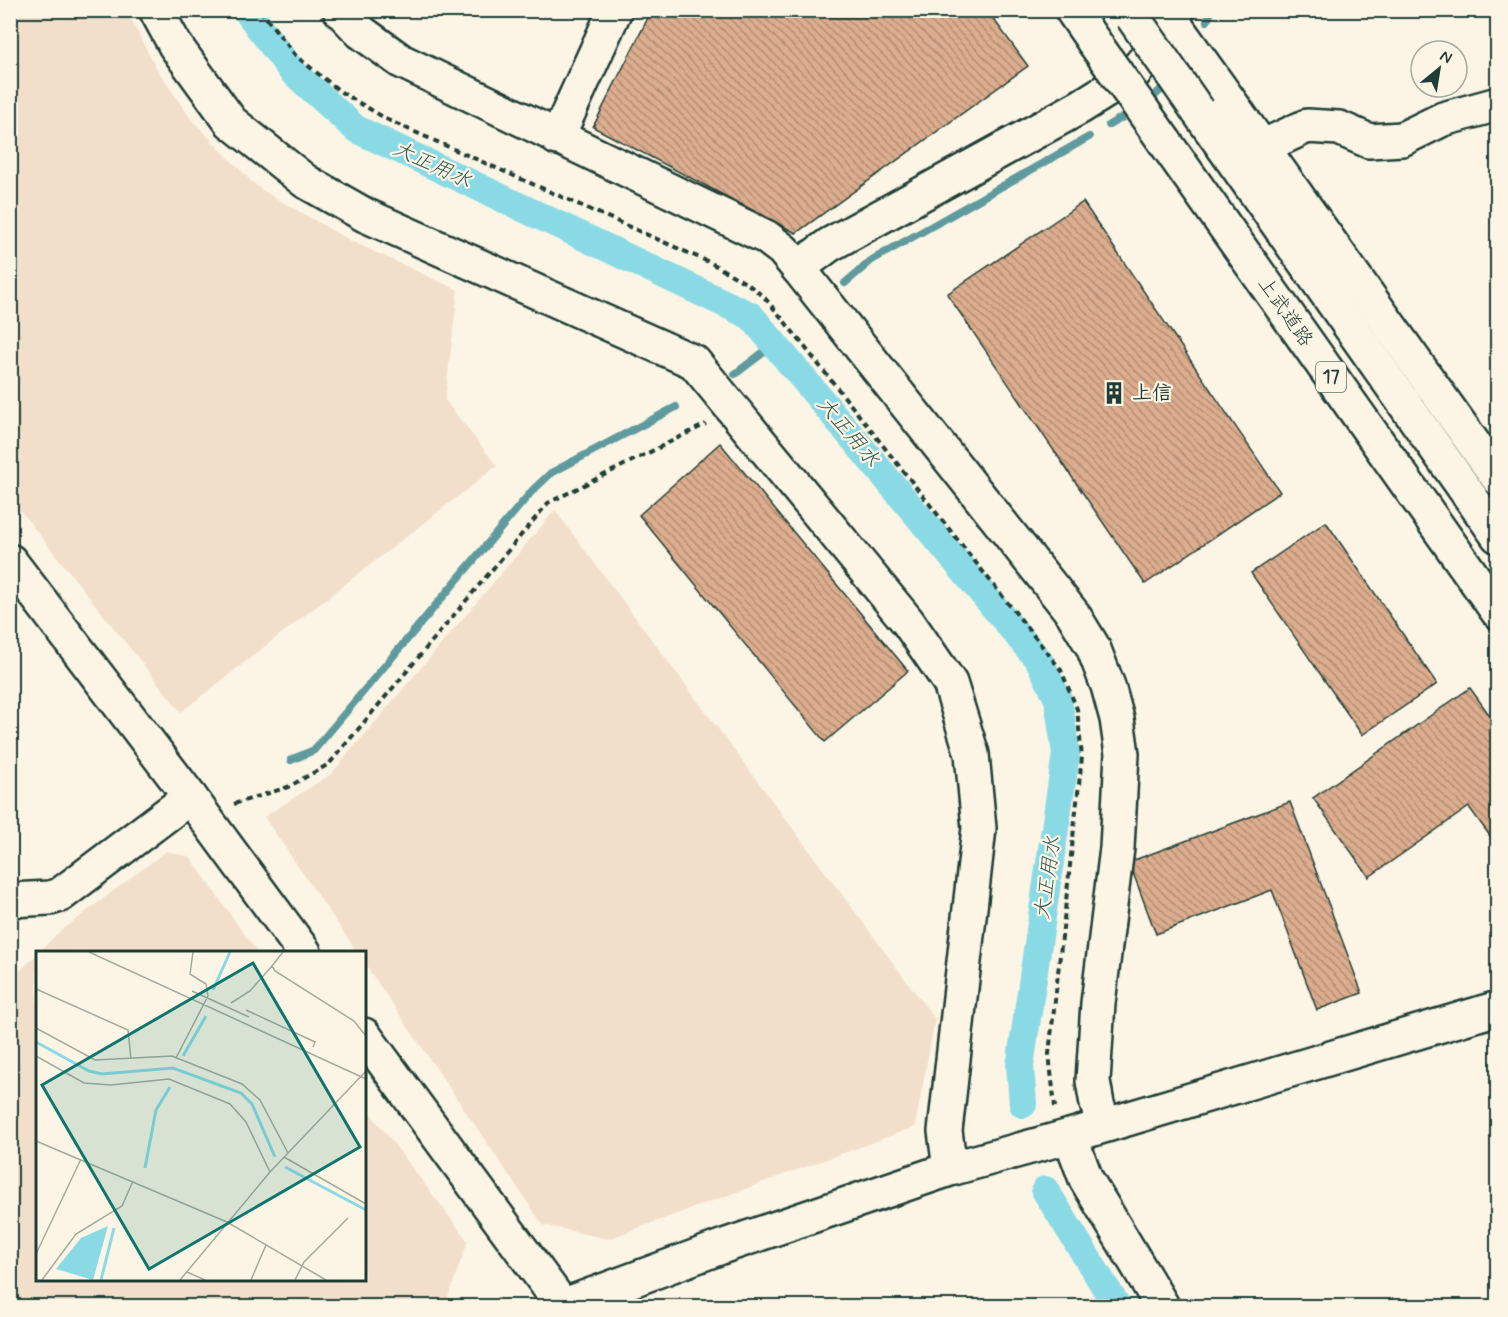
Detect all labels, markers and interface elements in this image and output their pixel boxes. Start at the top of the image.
north arrow [1409,39,1469,99]
text: N [1436,46,1456,69]
water label: 大正用水 [388,135,476,195]
street label: 上武道路 [1251,271,1319,353]
road number: 17 [1316,362,1346,392]
building icon: 上信 [1101,380,1127,406]
place label: 上信 [1132,380,1172,407]
water label: 大正用水 [810,391,886,473]
water label: 大正用水 [1028,834,1068,922]
inset map [36,951,366,1281]

